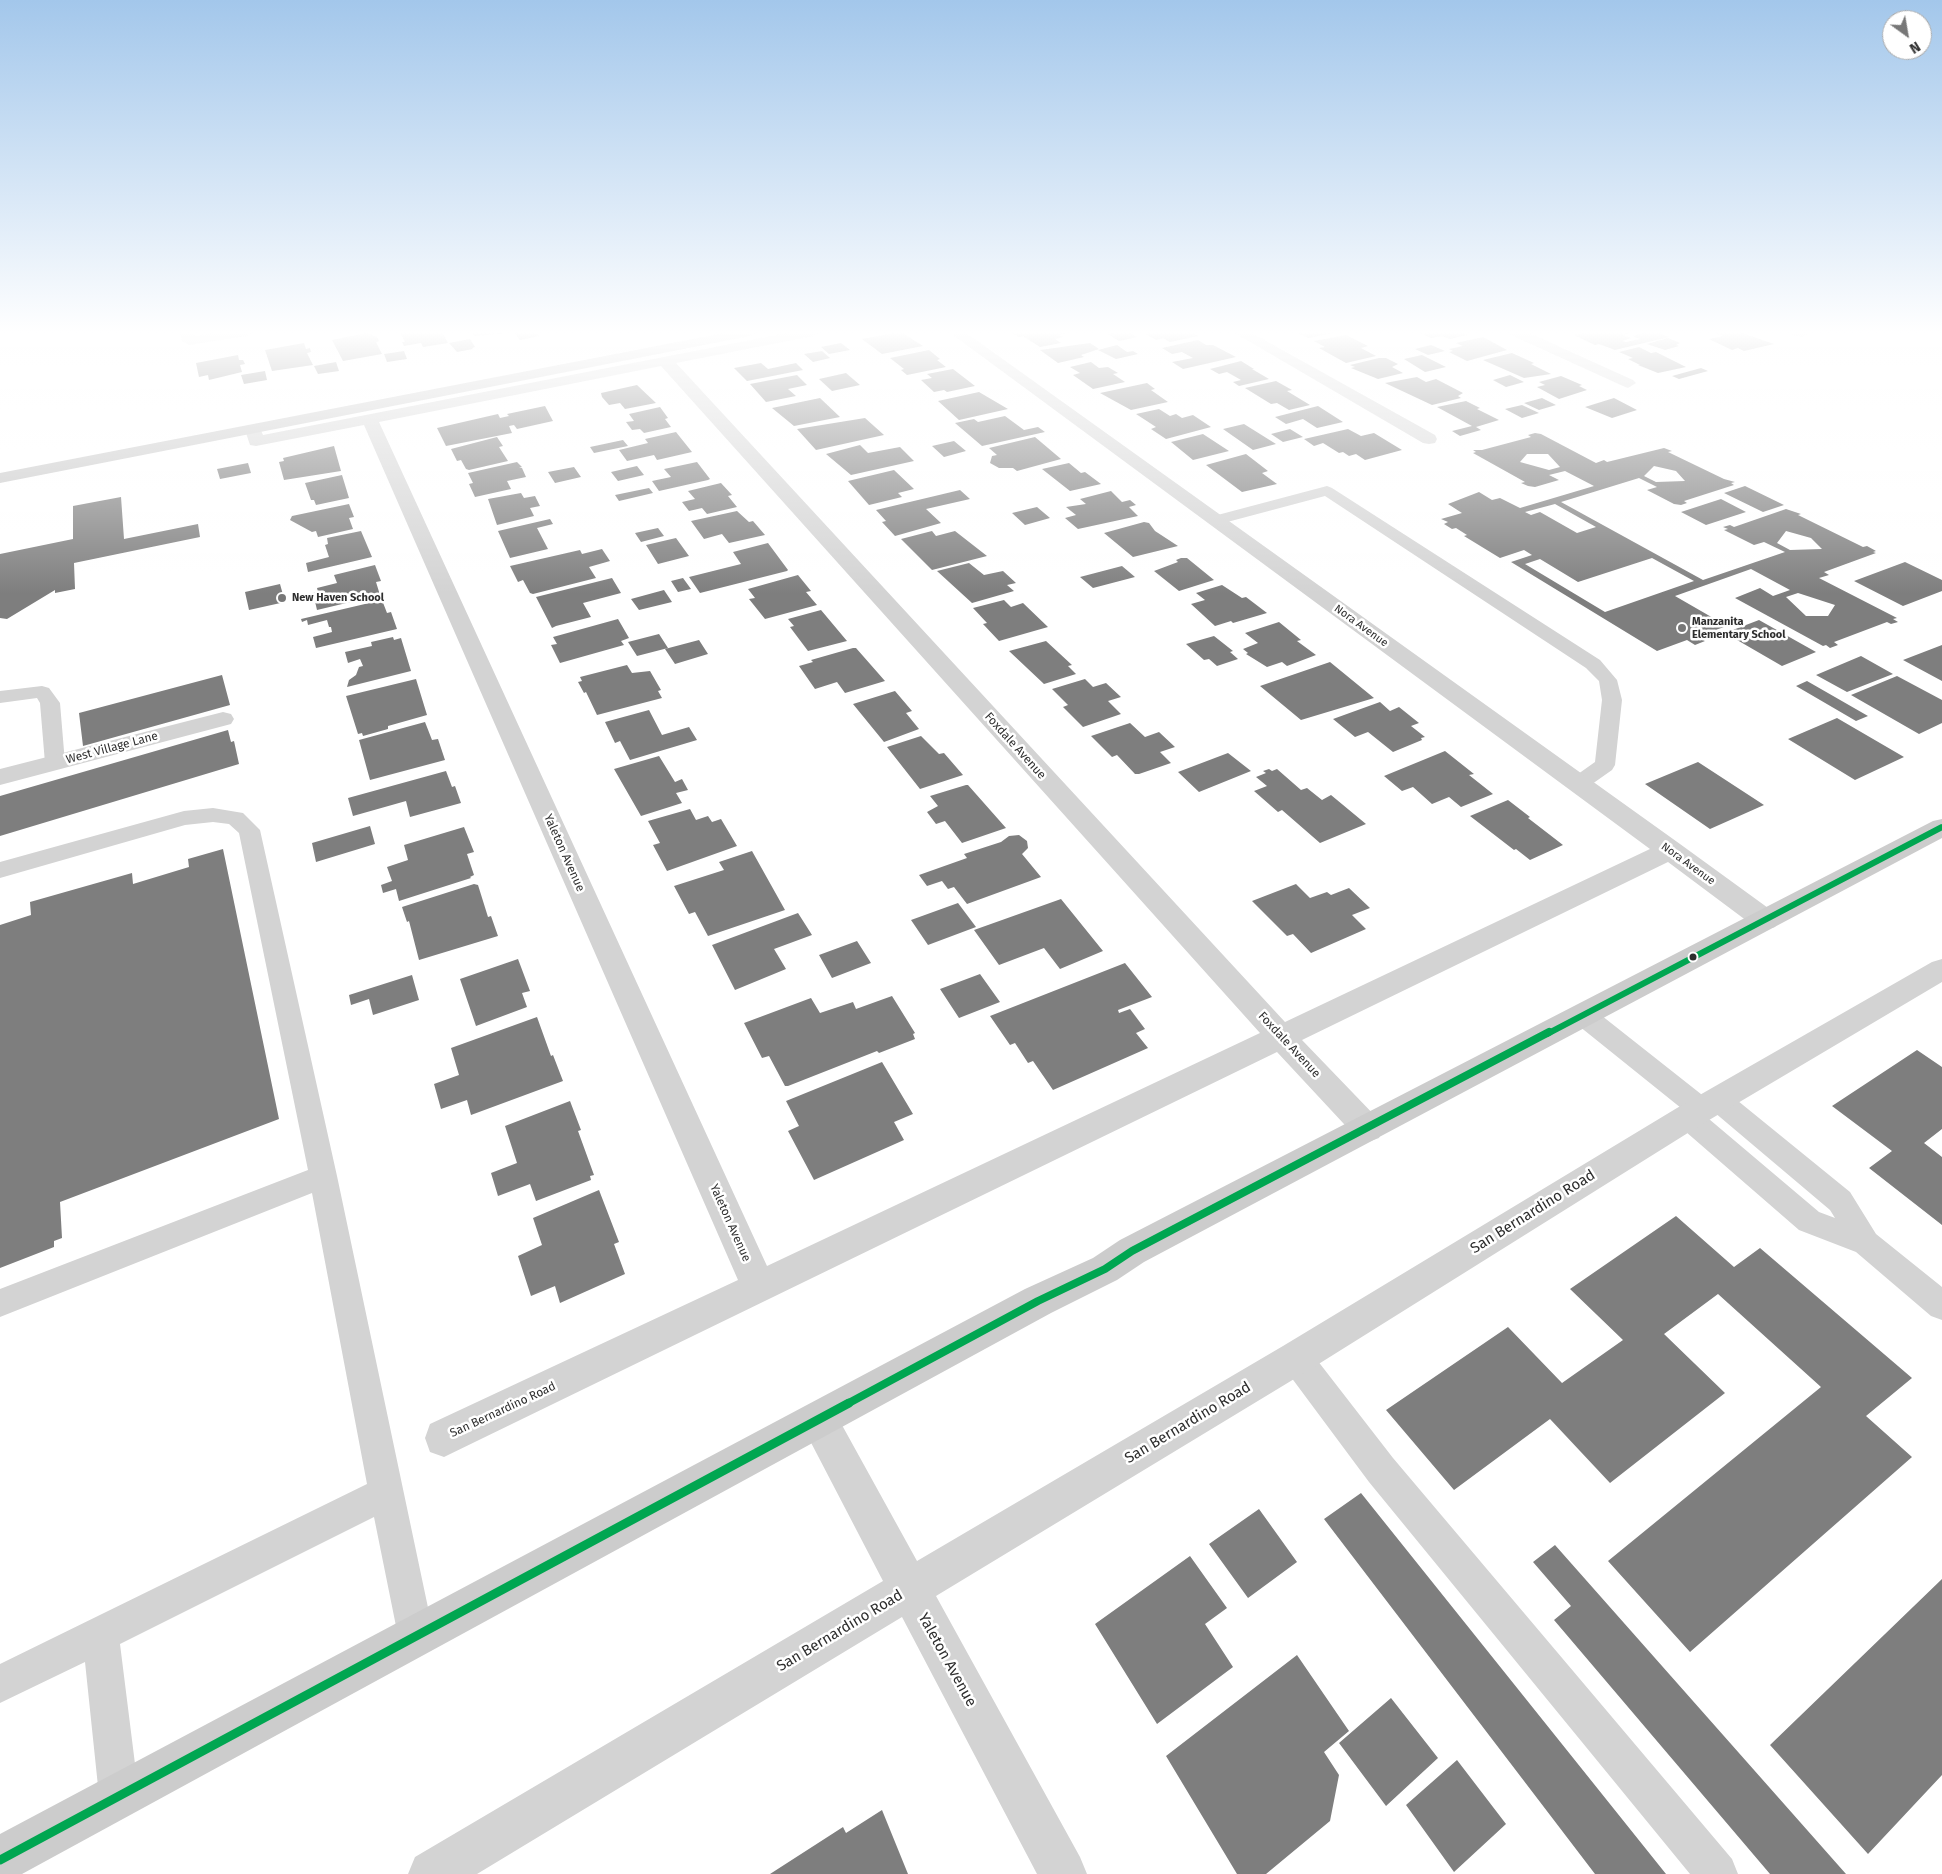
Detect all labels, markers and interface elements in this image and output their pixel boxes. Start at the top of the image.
north arrow [1882,10,1932,60]
text: N [1906,38,1923,57]
place label: New Haven School [292,591,384,605]
marker: New Haven School [276,592,288,604]
street label: Nora Avenue [1332,602,1390,650]
place label: Manzanita Elementary School [1692,615,1786,641]
marker: Manzanita Elementary School [1676,622,1688,634]
street label: Foxdale Avenue [981,710,1049,782]
street label: West Village Lane [64,729,160,767]
street label: Yaleton Avenue [540,812,588,894]
street label: Nora Avenue [1659,840,1717,888]
unlabelled marker [1688,952,1698,962]
street label: Foxdale Avenue [1255,1009,1323,1081]
street label: San Bernardino Road [1467,1166,1599,1258]
street label: Yaleton Avenue [706,1182,754,1264]
street label: San Bernardino Road [1122,1378,1254,1468]
street label: San Bernardino Road [448,1379,558,1441]
street label: San Bernardino Road [774,1586,906,1676]
street label: Yaleton Avenue [914,1610,980,1710]

